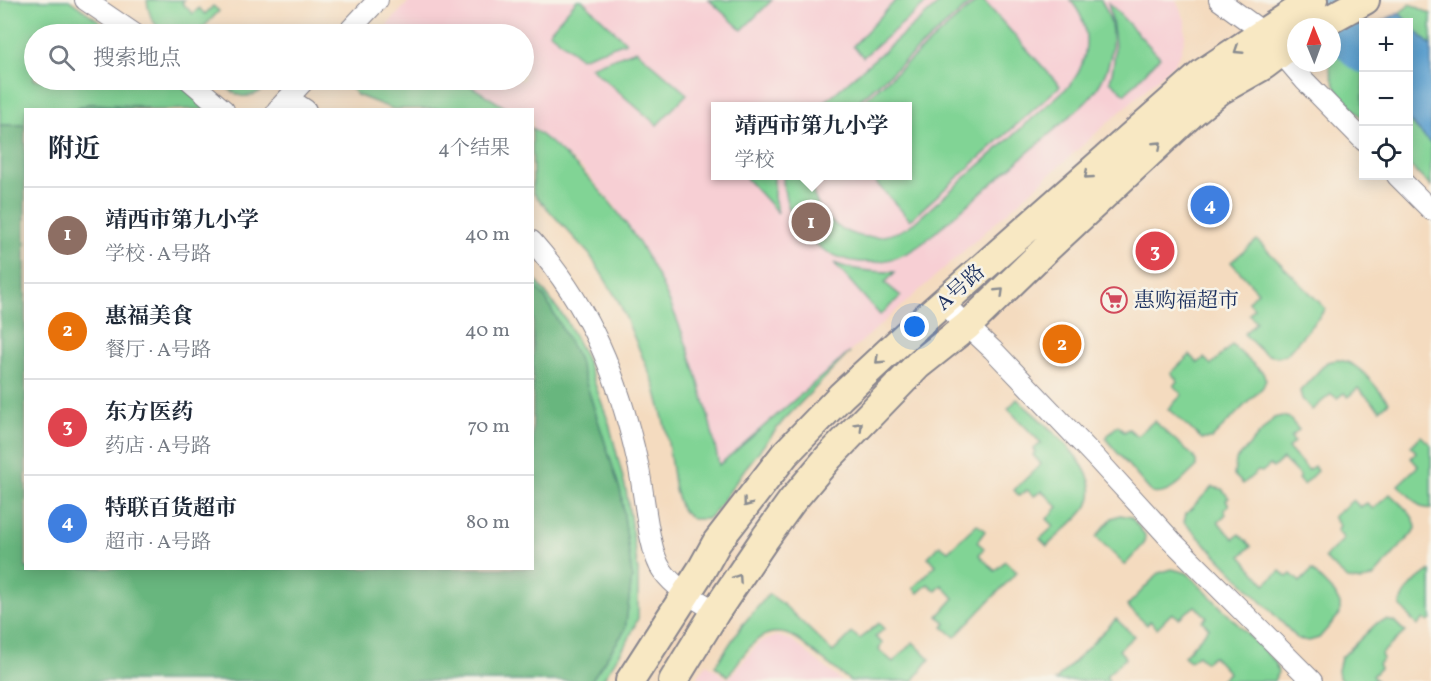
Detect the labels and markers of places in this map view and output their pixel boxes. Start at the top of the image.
pin: 4 [1190,182,1230,228]
pin: 1 [792,200,830,244]
pin: 3 [1136,228,1174,274]
supermarket icon: 惠购福超市 [1099,285,1129,315]
place label: 惠购福超市 [1134,287,1239,316]
pin: 2 [1042,322,1082,366]

